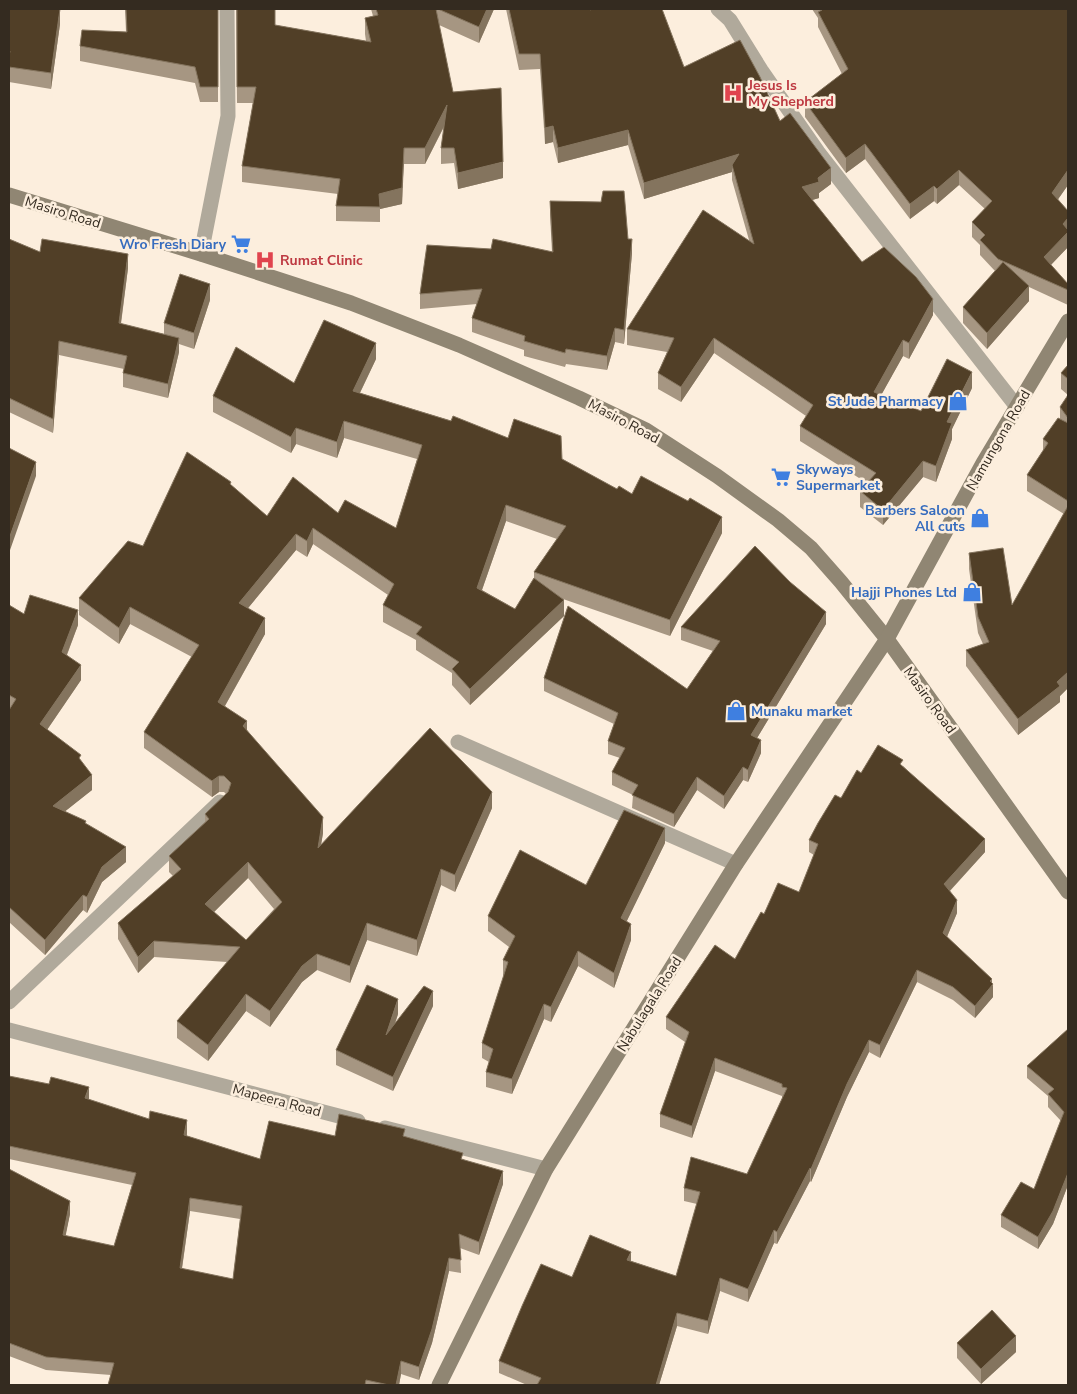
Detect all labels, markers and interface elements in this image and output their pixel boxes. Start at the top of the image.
place label: Jesus Is My Shepherd [747,76,834,111]
hospital icon: Jesus Is My Shepherd [722,82,744,104]
street label: Masiro Road [23,192,103,233]
supermarket icon: Wro Fresh Diary [230,233,252,255]
place label: Wro Fresh Diary [119,235,227,254]
hospital icon: Rumat Clinic [254,249,276,271]
place label: Rumat Clinic [280,251,363,270]
street label: Namungona Road [962,387,1035,494]
shop icon: St Jude Pharmacy [947,390,969,412]
place label: St Jude Pharmacy [828,392,944,411]
street label: Masiro Road [585,395,663,448]
place label: Skyways Supermarket [796,460,881,495]
supermarket icon: Skyways Supermarket [770,466,792,488]
place label: Barbers Saloon All cuts [865,501,965,536]
shop icon: Barbers Saloon All cuts [969,507,991,529]
shop icon: Hajji Phones Ltd [961,581,983,603]
place label: Hajji Phones Ltd [851,583,957,602]
street label: Masiro Road [899,663,960,738]
shop icon: Munaku market [725,700,747,722]
place label: Munaku market [751,702,853,721]
street label: Nabulagala Road [613,953,686,1055]
street label: Mapeera Road [230,1080,323,1121]

